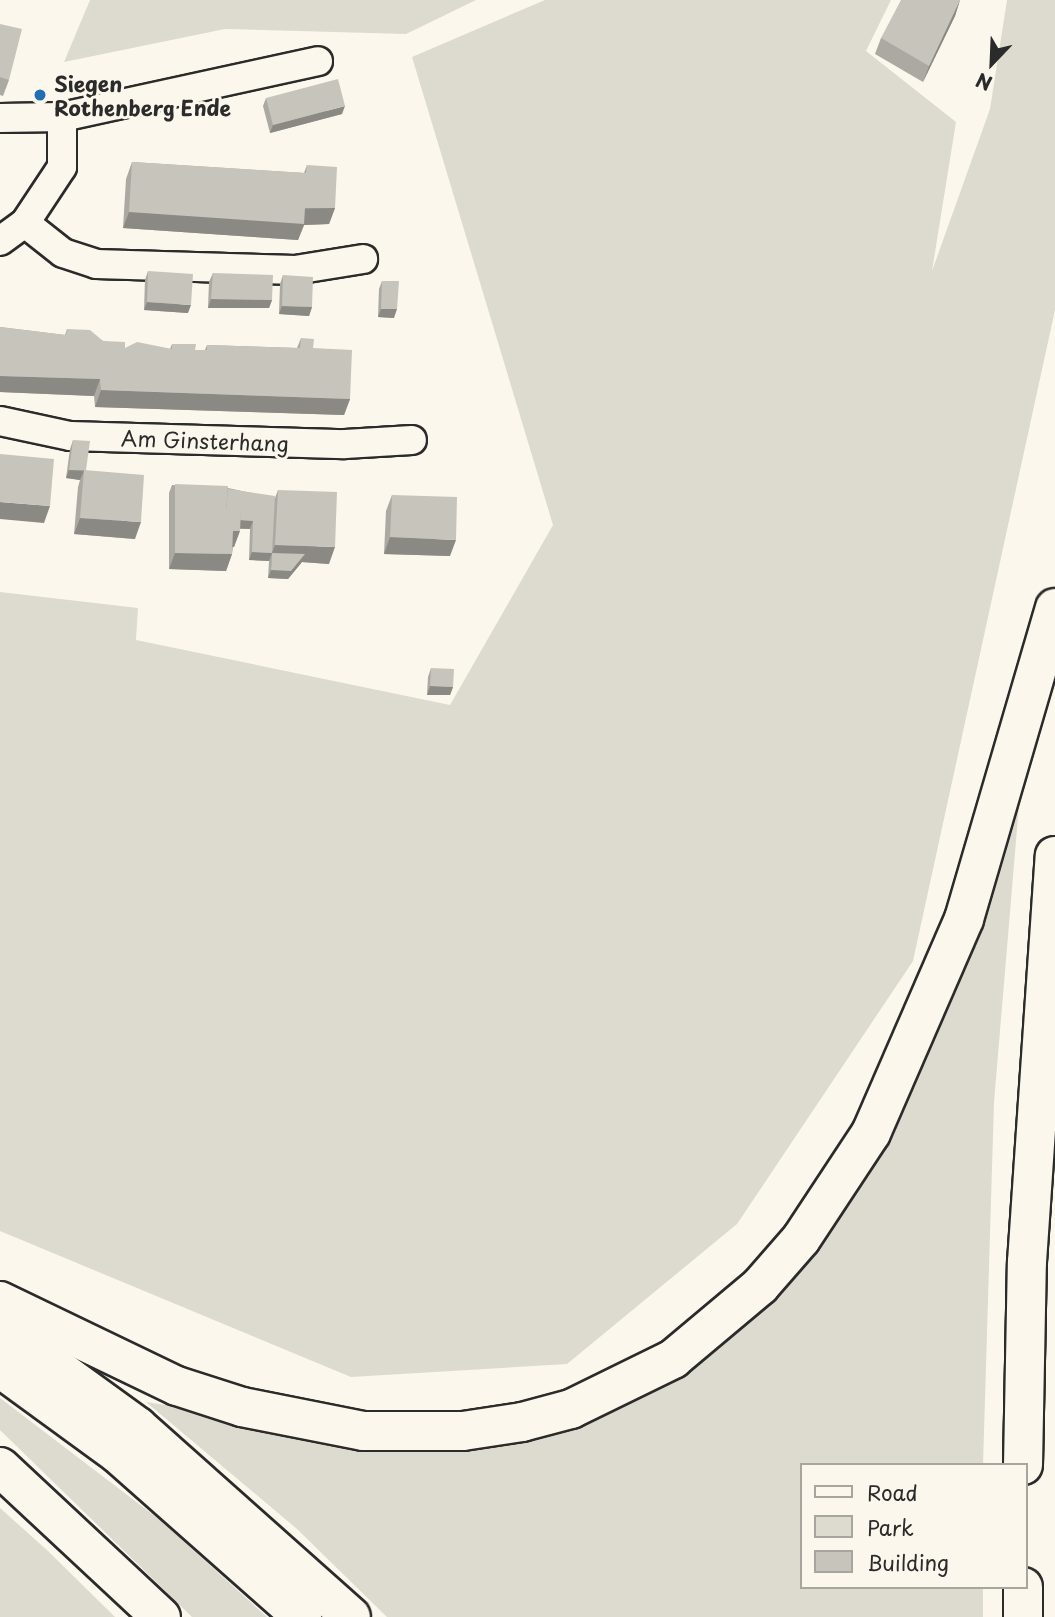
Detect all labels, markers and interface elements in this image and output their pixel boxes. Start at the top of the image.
north arrow [957,28,1027,98]
text: N [971,67,996,98]
place label: Siegen Rothenberg Ende [54,70,232,120]
marker: Siegen Rothenberg Ende [32,87,48,103]
street label: Am Ginsterhang [121,424,289,456]
legend [800,1463,1027,1589]
text: Road [867,1476,918,1508]
text: Park [867,1511,914,1543]
text: Building [867,1546,949,1578]

